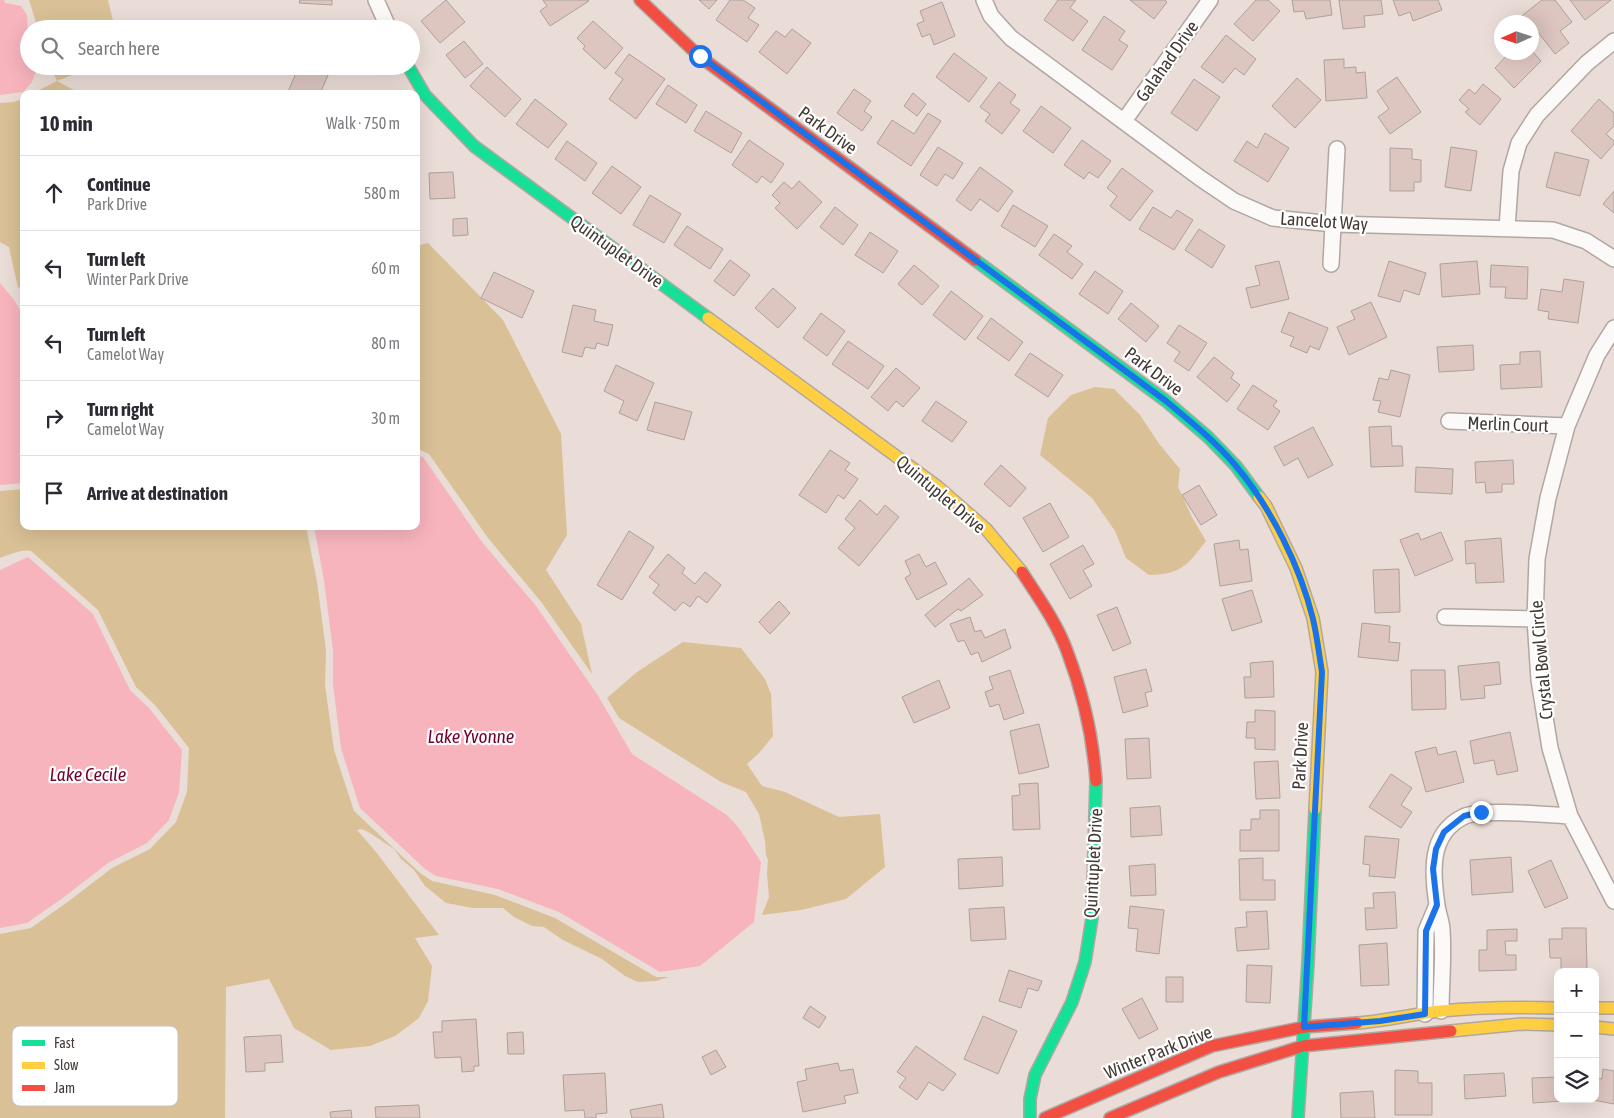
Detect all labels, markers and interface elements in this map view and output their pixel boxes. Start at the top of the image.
north arrow [1494,15,1539,60]
street label: Galahad Drive [1131,16,1203,106]
search box [20,20,420,75]
icon: search [38,34,66,62]
text: Search here [78,37,160,59]
route start [689,45,712,68]
street label: Park Drive [795,102,861,158]
text: 10 min [40,111,93,135]
text: Walk · 750 m [326,114,400,132]
text: Continue [87,173,151,195]
icon: ahead [40,179,68,207]
text: 580 m [364,184,400,202]
text: Park Drive [87,195,147,213]
street label: Lancelot Way [1279,207,1369,235]
street label: Quintuplet Drive [566,210,668,292]
text: Turn left [87,248,145,270]
icon: left [40,254,68,282]
text: 60 m [371,259,400,277]
text: Winter Park Drive [87,270,189,288]
text: Turn left [87,323,145,345]
icon: left [40,329,68,357]
text: 80 m [371,334,400,352]
street label: Park Drive [1121,342,1187,400]
text: Camelot Way [87,345,164,363]
text: Turn right [87,398,154,420]
icon: right [40,404,68,432]
text: 30 m [371,409,400,427]
street label: Merlin Court [1467,412,1549,436]
text: Camelot Way [87,420,164,438]
street label: Quintuplet Drive [892,451,990,537]
icon: arrive [40,479,68,507]
text: Arrive at destination [87,482,228,504]
street label: Crystal Bowl Circle [1525,599,1557,721]
street label: Park Drive [1288,722,1312,790]
water label: Lake Yvonne [428,725,514,747]
water label: Lake Cecile [50,763,126,785]
route end [1470,801,1493,824]
street label: Quintuplet Drive [1080,808,1106,918]
map controls [1554,968,1599,1103]
button: + [1554,968,1599,1013]
button: − [1554,1013,1599,1058]
street label: Winter Park Drive [1101,1021,1215,1083]
legend [12,1026,178,1106]
text: Fast [54,1035,75,1051]
text: Slow [54,1057,79,1073]
button: layers [1554,1058,1599,1103]
text: Jam [54,1080,75,1096]

